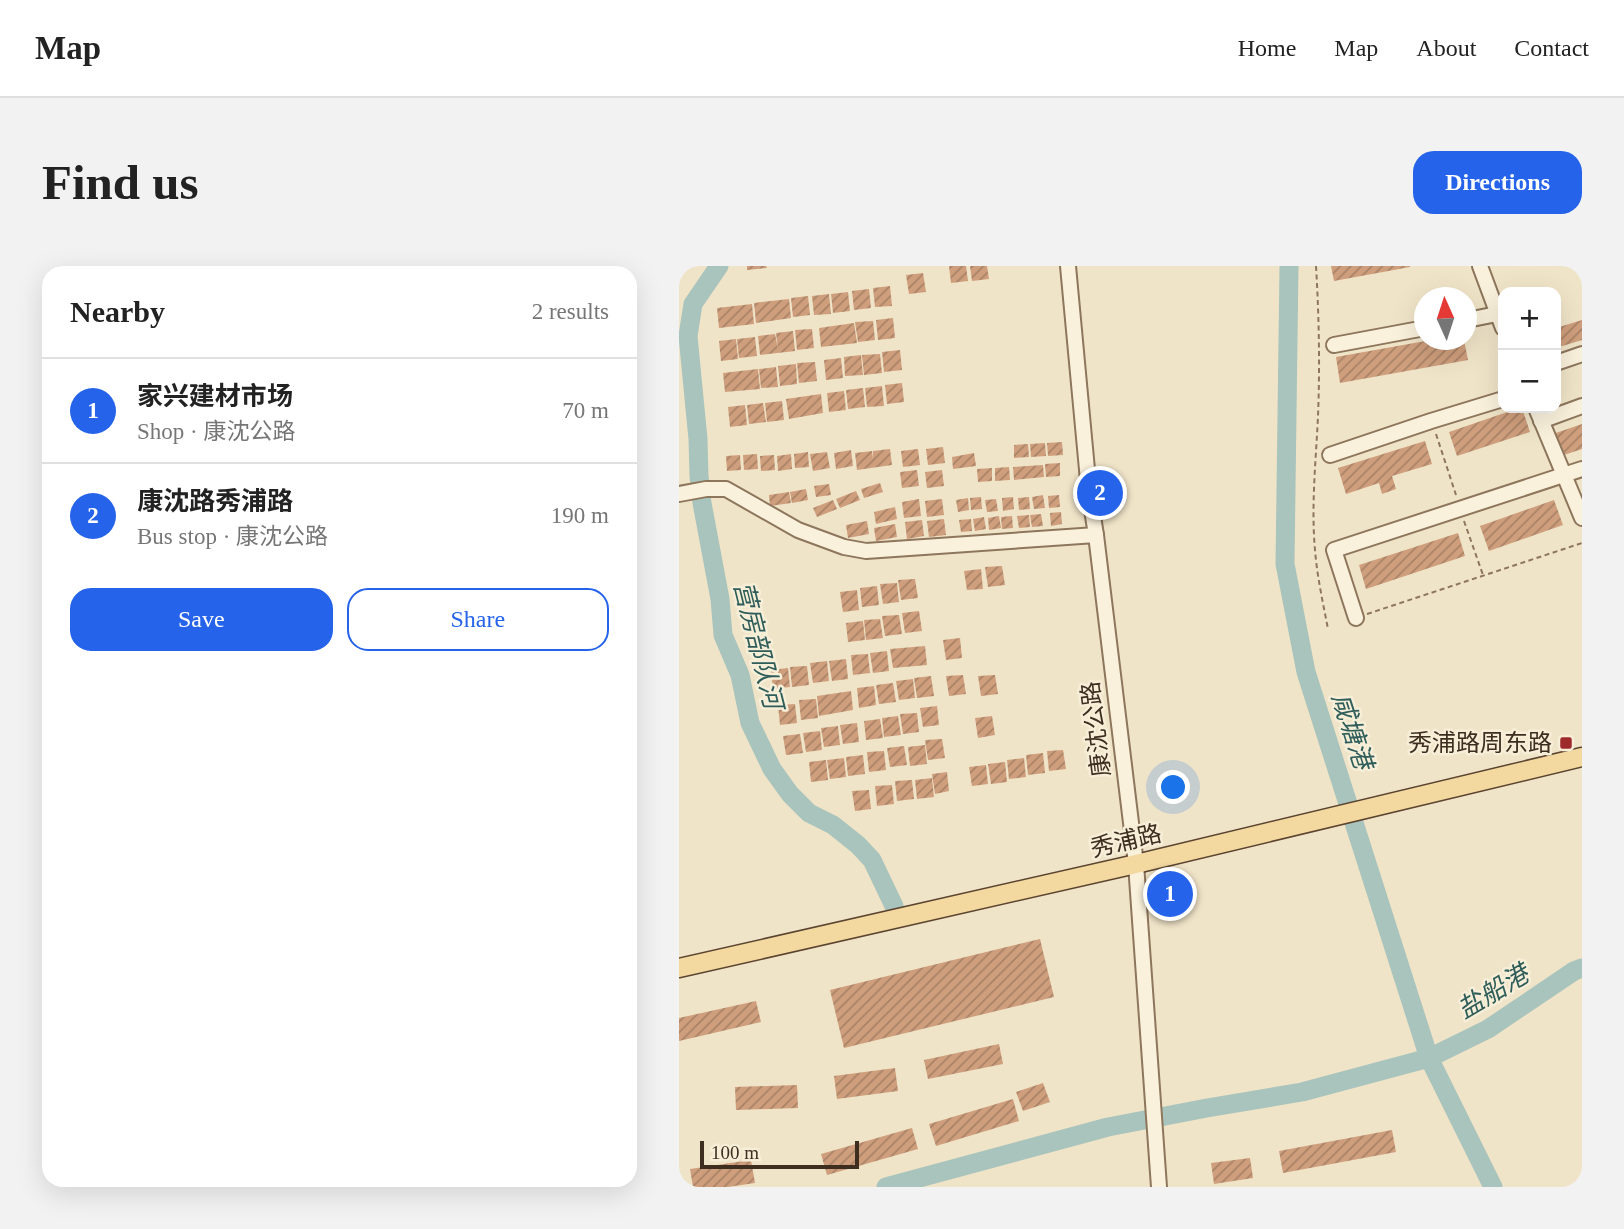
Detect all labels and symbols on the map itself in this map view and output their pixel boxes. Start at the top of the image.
north arrow [1414,287,1477,350]
pin: 2 [1077,467,1123,519]
water label: 营房部队河 [728,578,789,716]
street label: 康沈公路 [1077,680,1115,778]
water label: 咸塘港 [1326,689,1379,776]
place label: 秀浦路周东路 [1408,730,1552,756]
marker: 秀浦路周东路 [1558,735,1574,751]
your location [1156,770,1190,804]
street label: 秀浦路 [1088,820,1164,862]
pin: 1 [1147,868,1193,920]
water label: 盐船港 [1452,957,1537,1025]
scale bar [700,1138,859,1170]

